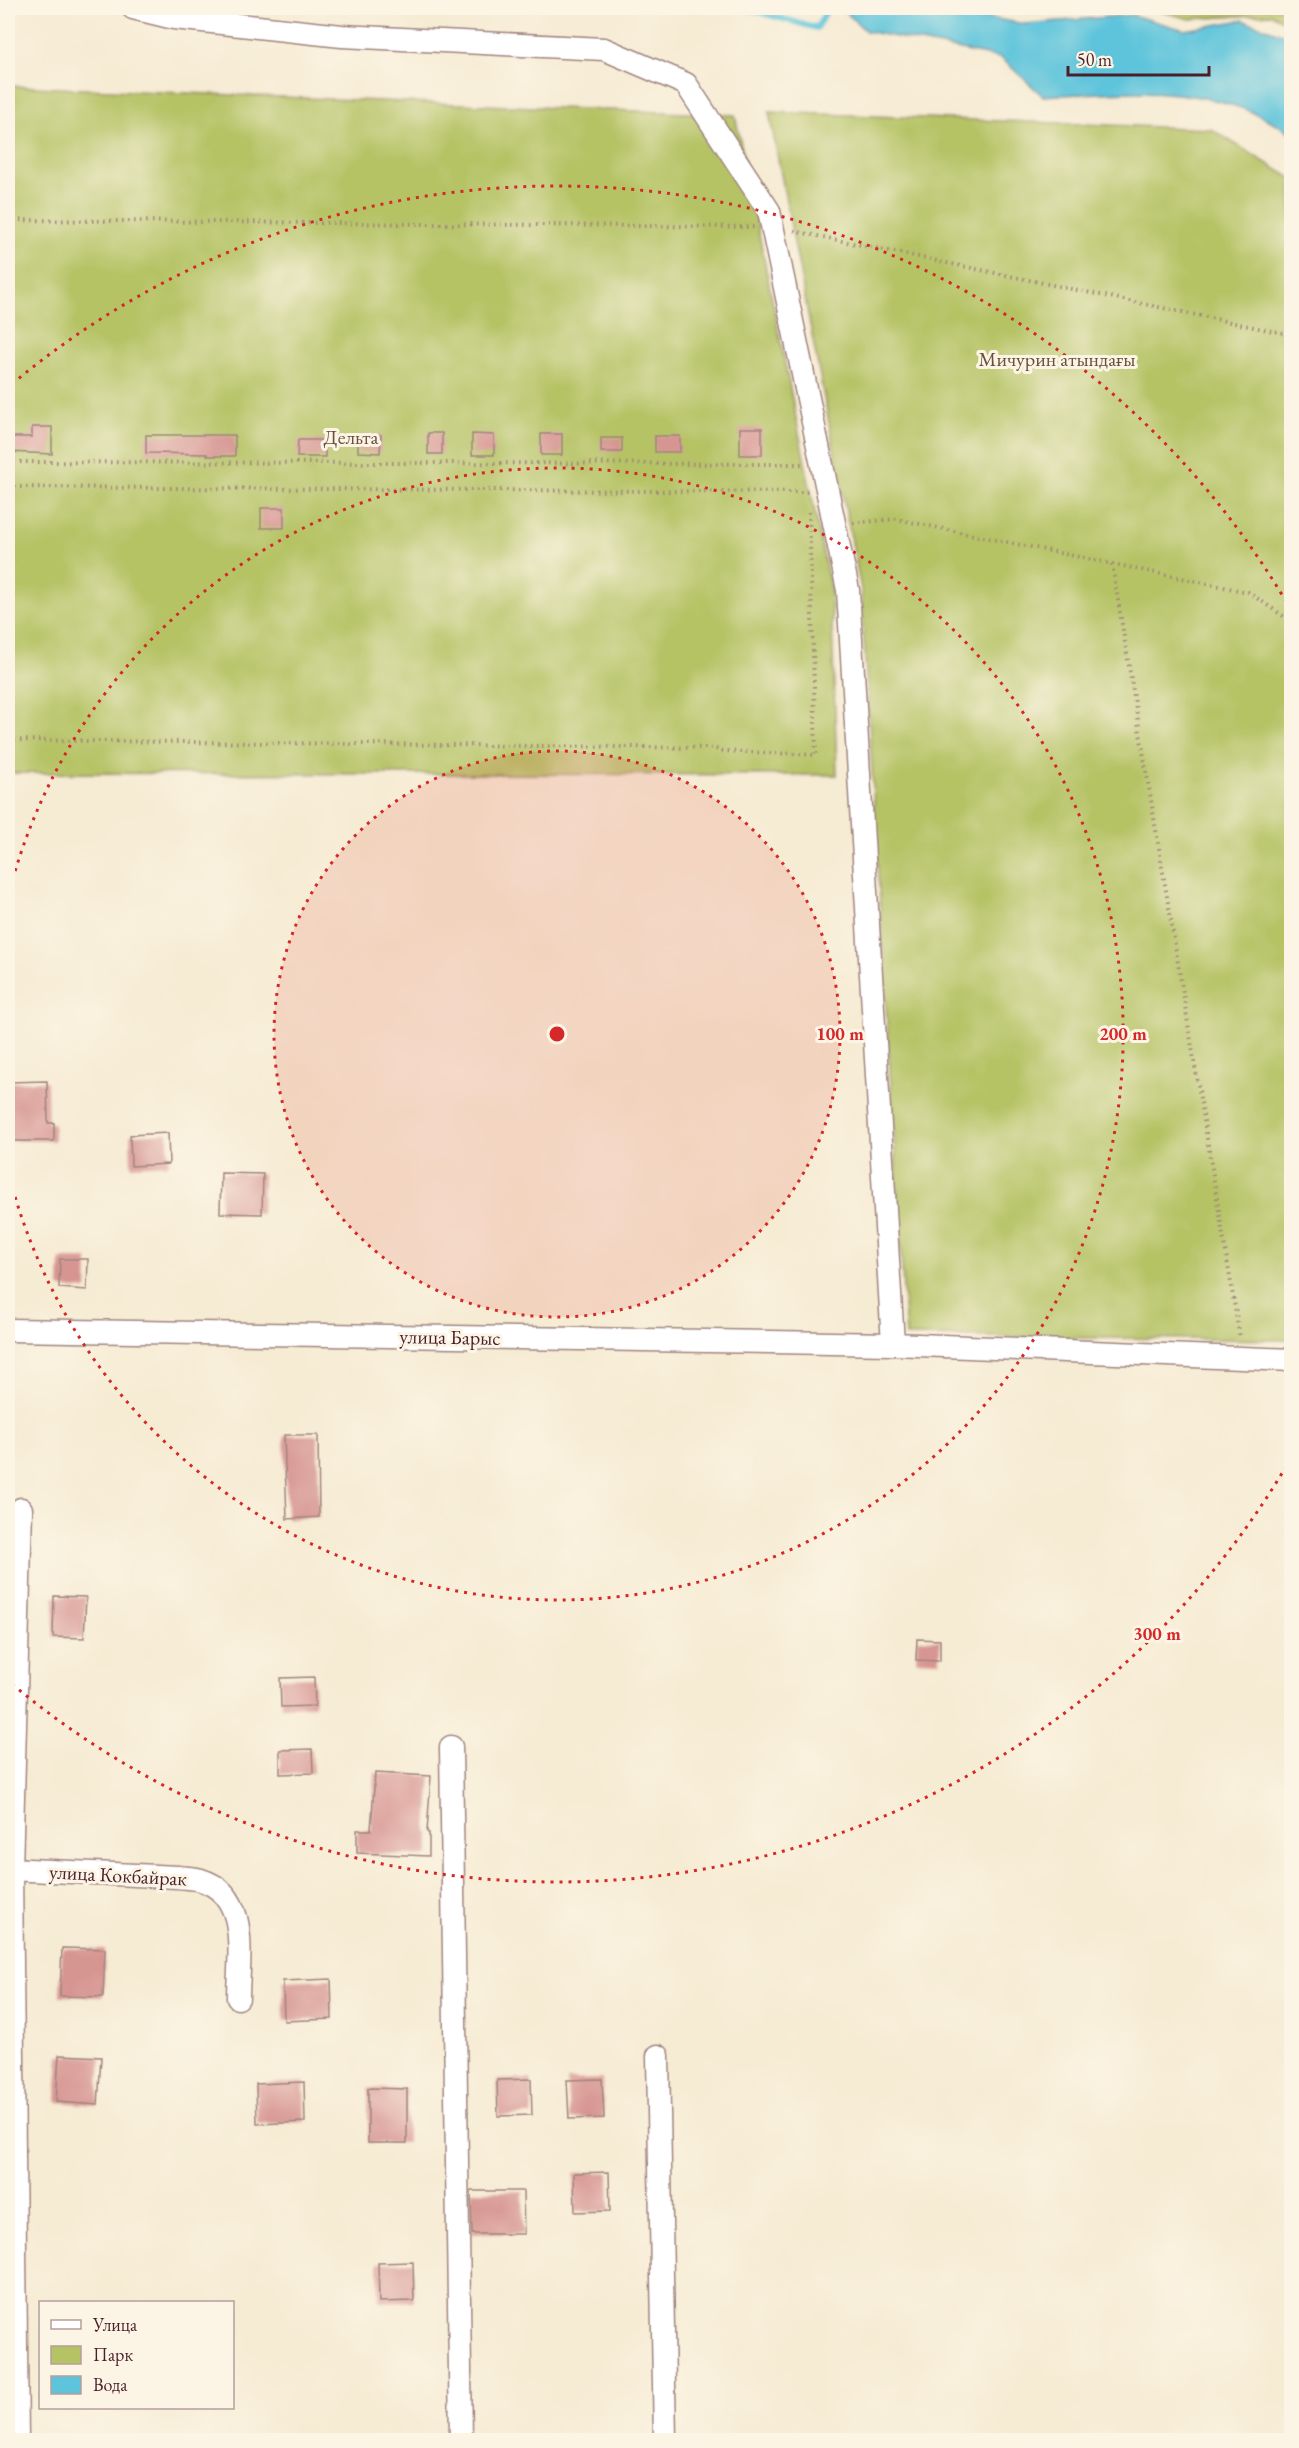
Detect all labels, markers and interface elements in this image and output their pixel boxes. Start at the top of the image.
scale bar [1068,39,1209,77]
text: 50 m [1077,48,1112,71]
park label: Мичурин атындағы [979,346,1135,372]
park label: Дельта [324,424,378,450]
text: 100 m [816,1022,864,1045]
text: 200 m [1099,1022,1147,1045]
centre of rings [547,1024,567,1044]
street label: улица Барыс [399,1323,501,1351]
text: 300 m [1133,1622,1181,1645]
street label: улица Кокбайрак [48,1858,188,1892]
legend [39,2301,234,2409]
text: Улица [92,2313,138,2336]
text: Парк [93,2343,133,2366]
text: Вода [93,2373,128,2396]

